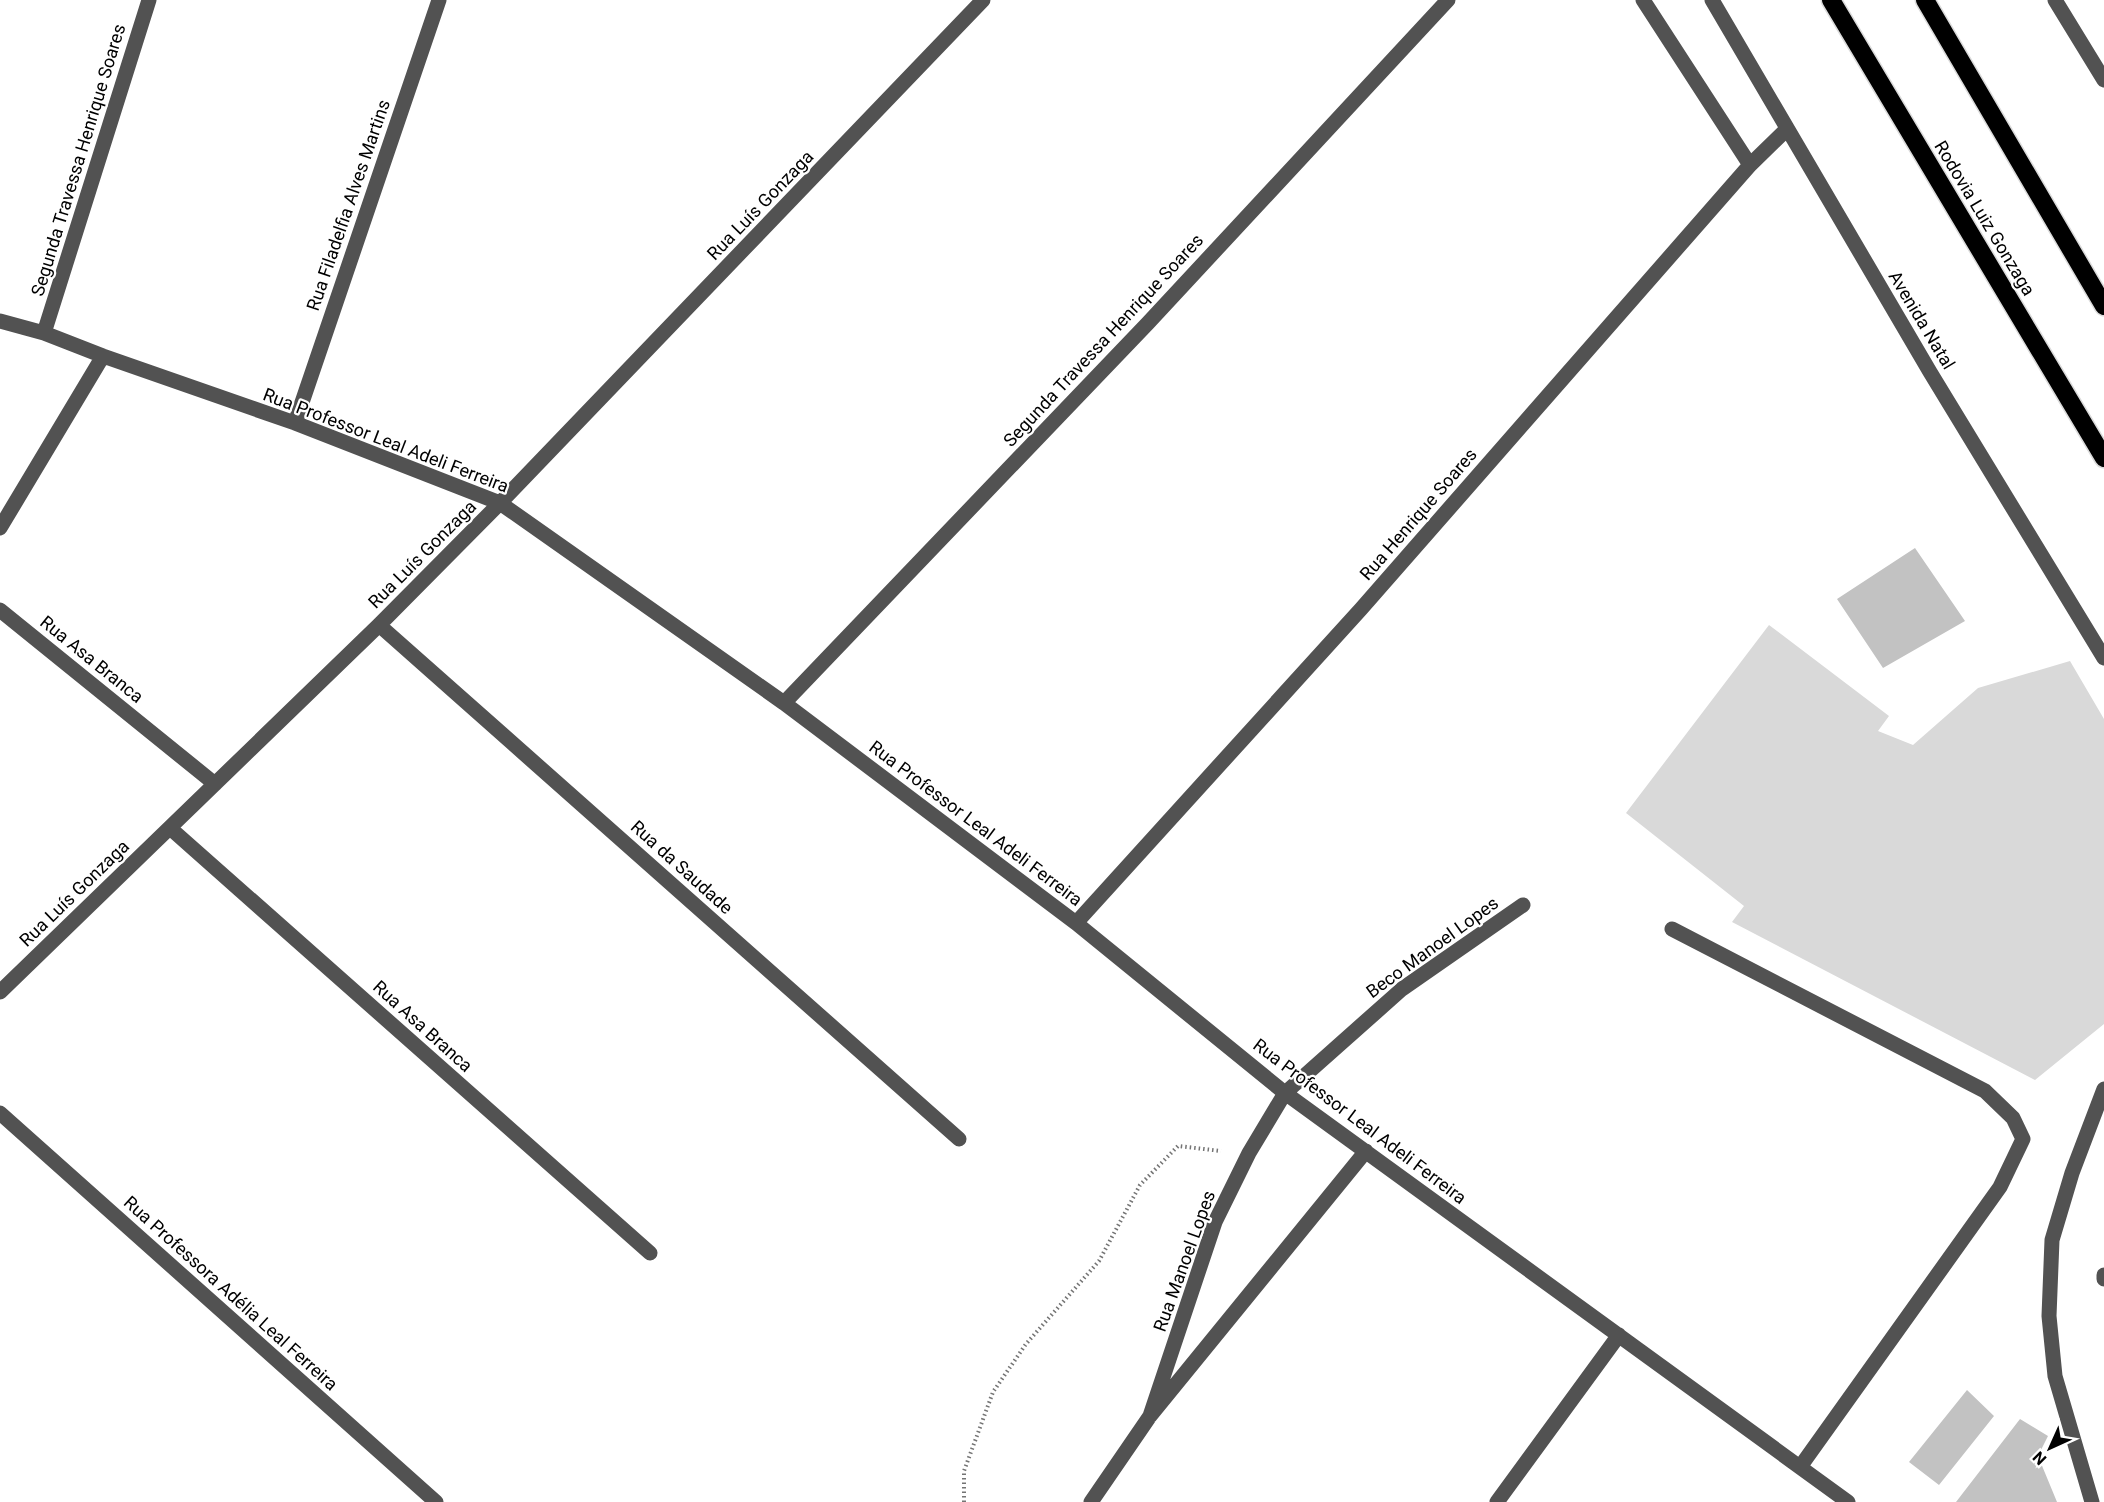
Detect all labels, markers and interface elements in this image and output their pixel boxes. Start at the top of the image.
street label: Segunda Travessa Henrique Soares [27,22,129,298]
street label: Rua Filadelfia Alves Martins [302,97,394,313]
street label: Rodovia Luiz Gonzaga [1930,137,2040,299]
street label: Rua Luís Gonzaga [702,146,818,264]
street label: Segunda Travessa Henrique Soares [999,229,1207,451]
street label: Avenida Natal [1884,267,1960,373]
street label: Rua Professor Leal Adeli Ferreira [260,383,512,497]
street label: Rua Henrique Soares [1355,444,1481,584]
street label: Rua Luís Gonzaga [364,496,480,612]
street label: Rua Asa Branca [36,611,148,707]
street label: Rua Professor Leal Adeli Ferreira [865,736,1087,910]
street label: Rua da Saudade [627,816,737,918]
street label: Rua Luís Gonzaga [15,835,133,951]
street label: Beco Manoel Lopes [1362,892,1502,1002]
street label: Rua Asa Branca [369,976,477,1076]
street label: Rua Professor Leal Adeli Ferreira [1249,1034,1471,1208]
street label: Rua Manoel Lopes [1149,1188,1219,1334]
street label: Rua Professora Adélia Leal Ferreira [120,1191,342,1395]
north arrow [2020,1418,2080,1478]
text: N [2029,1448,2050,1469]

